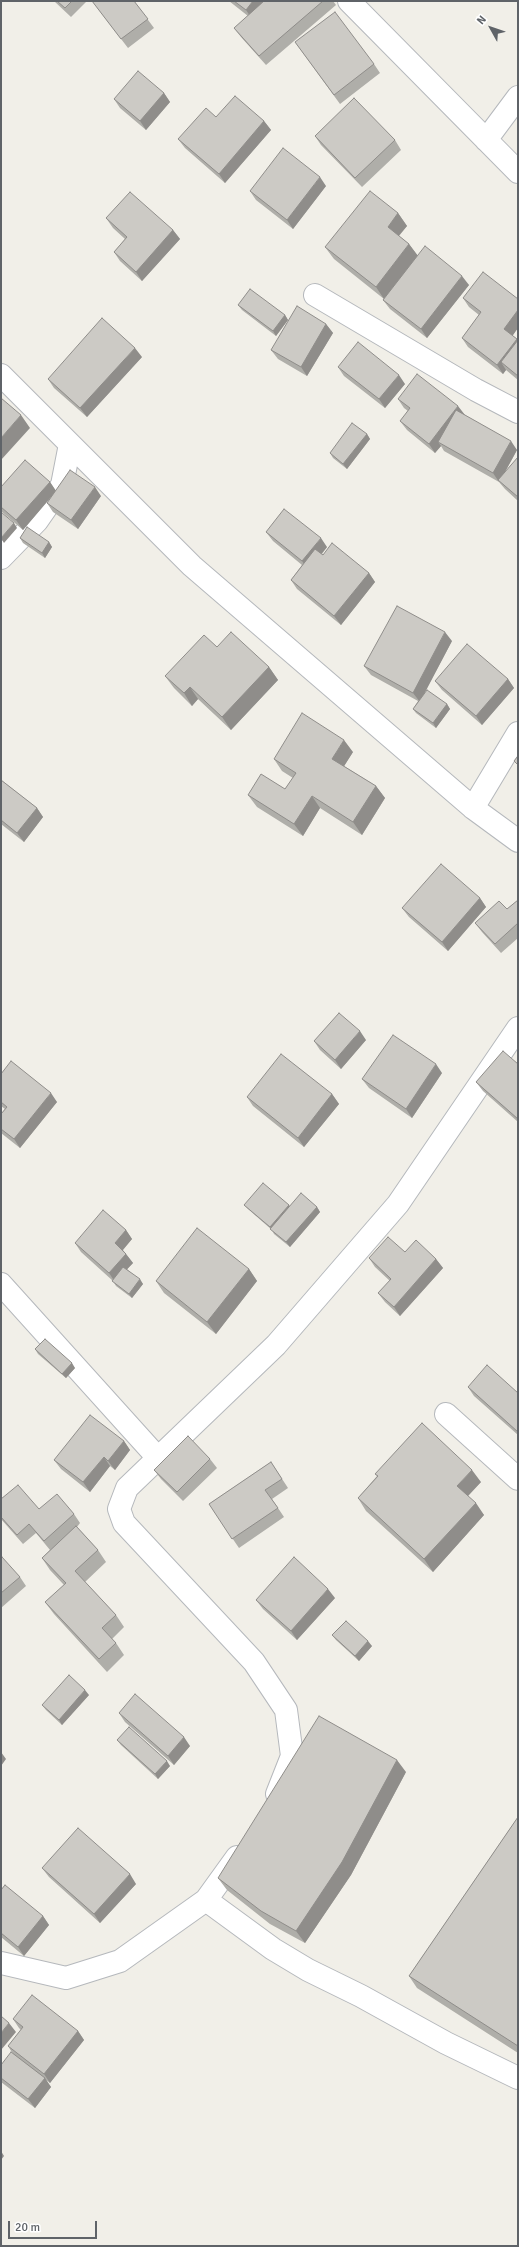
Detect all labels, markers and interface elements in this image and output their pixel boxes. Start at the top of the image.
north arrow [471,8,511,48]
text: N [474,13,489,27]
scale bar [10,2213,99,2239]
text: 20 m [15,2220,40,2235]

